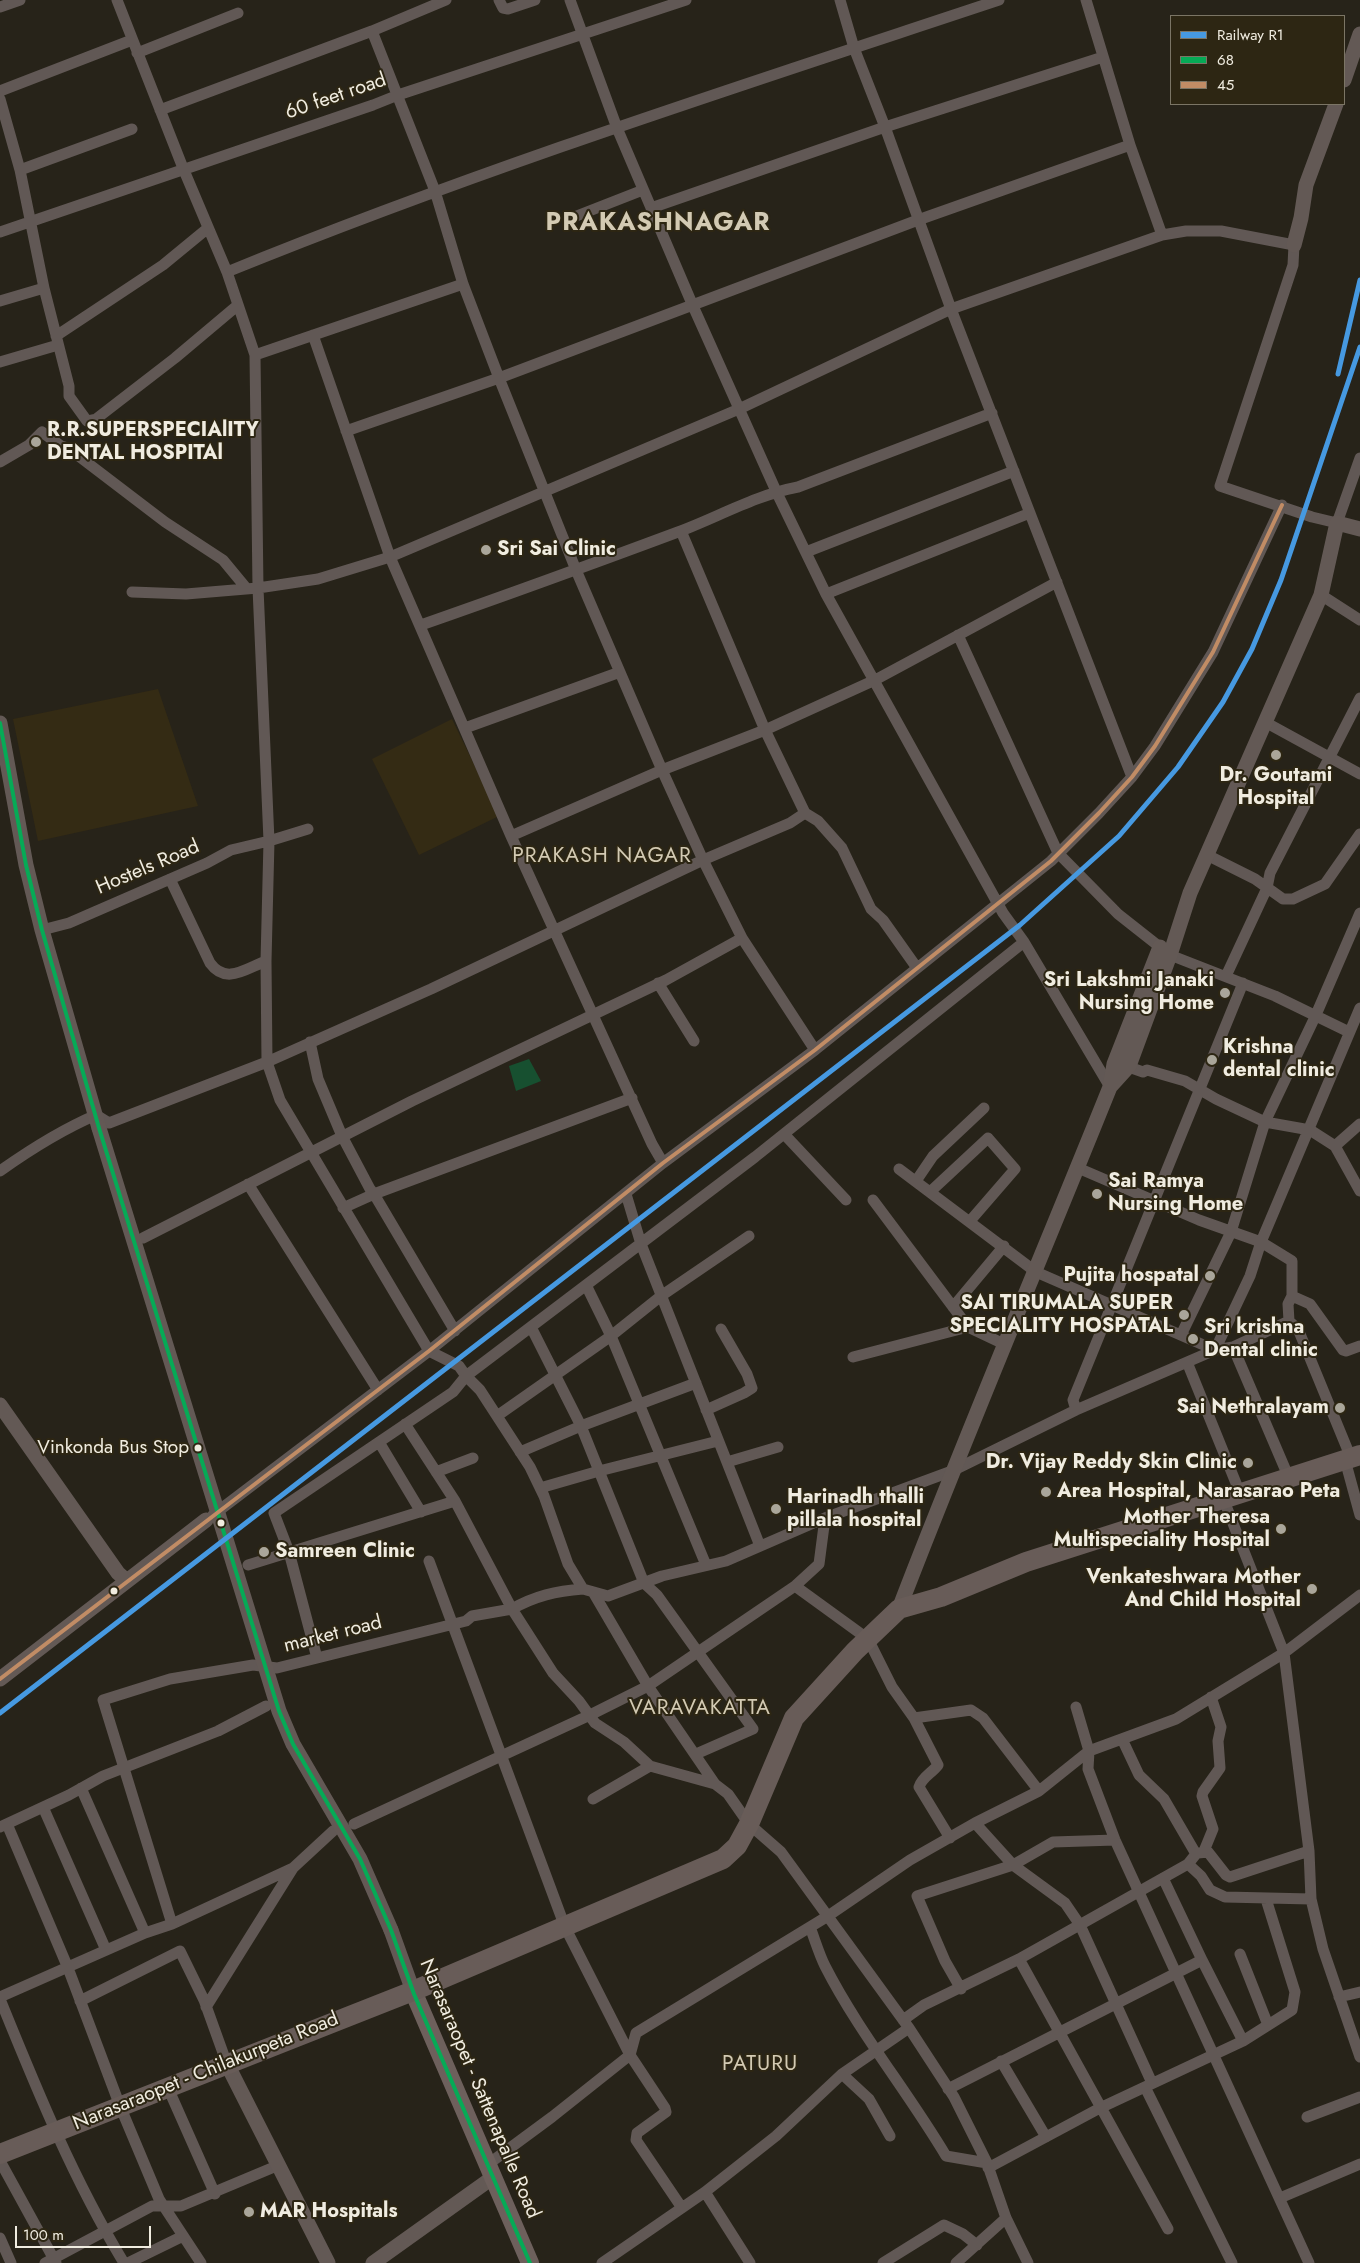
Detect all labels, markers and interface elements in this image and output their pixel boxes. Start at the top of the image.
legend [1170,15,1345,105]
text: Railway R1 [1217,24,1284,46]
text: 68 [1217,49,1234,71]
street label: 60 feet road [282,69,390,125]
text: 45 [1217,74,1234,96]
district label: PRAKASHNAGAR [544,209,772,239]
place label: R.R.SUPERSPECIAlITY DENTAL HOSPITAl [47,419,259,466]
marker: R.R.SUPERSPECIAlITY DENTAL HOSPITAl [29,435,43,449]
place label: Sri Sai Clinic [497,538,616,562]
marker: Sri Sai Clinic [479,543,493,557]
marker: Dr. Goutami Hospital [1269,748,1283,762]
place label: Dr. Goutami Hospital [1220,764,1332,811]
street label: Hostels Road [93,835,203,901]
district label: PRAKASH NAGAR [511,844,693,870]
place label: Sri Lakshmi Janaki Nursing Home [1044,969,1214,1016]
marker: Sri Lakshmi Janaki Nursing Home [1218,986,1232,1000]
place label: Krishna dental clinic [1223,1036,1335,1083]
marker: Krishna dental clinic [1205,1053,1219,1067]
place label: Sai Ramya Nursing Home [1108,1170,1243,1217]
marker: Sai Ramya Nursing Home [1090,1187,1104,1201]
place label: Pujita hospatal [1063,1264,1199,1288]
marker: Pujita hospatal [1203,1269,1217,1283]
place label: SAI TIRUMALA SUPER SPECIALITY HOSPATAL [949,1292,1173,1339]
marker: SAI TIRUMALA SUPER SPECIALITY HOSPATAL [1177,1308,1191,1322]
place label: Sri krishna Dental clinic [1204,1316,1318,1363]
marker: Sri krishna Dental clinic [1186,1332,1200,1346]
place label: Sai Nethralayam [1176,1396,1329,1420]
marker: Sai Nethralayam [1333,1401,1347,1415]
place label: Vinkonda Bus Stop [37,1437,189,1459]
marker: Vinkonda Bus Stop [193,1443,203,1453]
place label: Dr. Vijay Reddy Skin Clinic [986,1451,1237,1475]
marker: Dr. Vijay Reddy Skin Clinic [1241,1456,1255,1470]
place label: Area Hospital, Narasarao Peta [1057,1480,1340,1504]
marker: Area Hospital, Narasarao Peta [1039,1485,1053,1499]
place label: Harinadh thalli pillala hospital [787,1486,924,1533]
marker: Harinadh thalli pillala hospital [769,1502,783,1516]
place label: Mother Theresa Multispeciality Hospital [1054,1506,1270,1553]
unlabelled marker [216,1518,226,1528]
marker: Mother Theresa Multispeciality Hospital [1274,1522,1288,1536]
place label: Samreen Clinic [275,1540,415,1564]
marker: Samreen Clinic [257,1545,271,1559]
place label: Venkateshwara Mother And Child Hospital [1086,1566,1301,1613]
marker: Venkateshwara Mother And Child Hospital [1305,1582,1319,1596]
unlabelled marker [109,1586,119,1596]
street label: market road [281,1611,385,1659]
district label: VARAVAKATTA [628,1696,772,1722]
street label: Narasaraopet - Sattenapalle Road [413,1956,545,2222]
street label: Narasaraopet - Chilakurpeta Road [70,2008,342,2136]
district label: PATURU [721,2052,799,2078]
place label: MAR Hospitals [260,2200,398,2224]
marker: MAR Hospitals [242,2205,256,2219]
scale bar [18,2216,154,2248]
text: 100 m [23,2224,64,2246]

